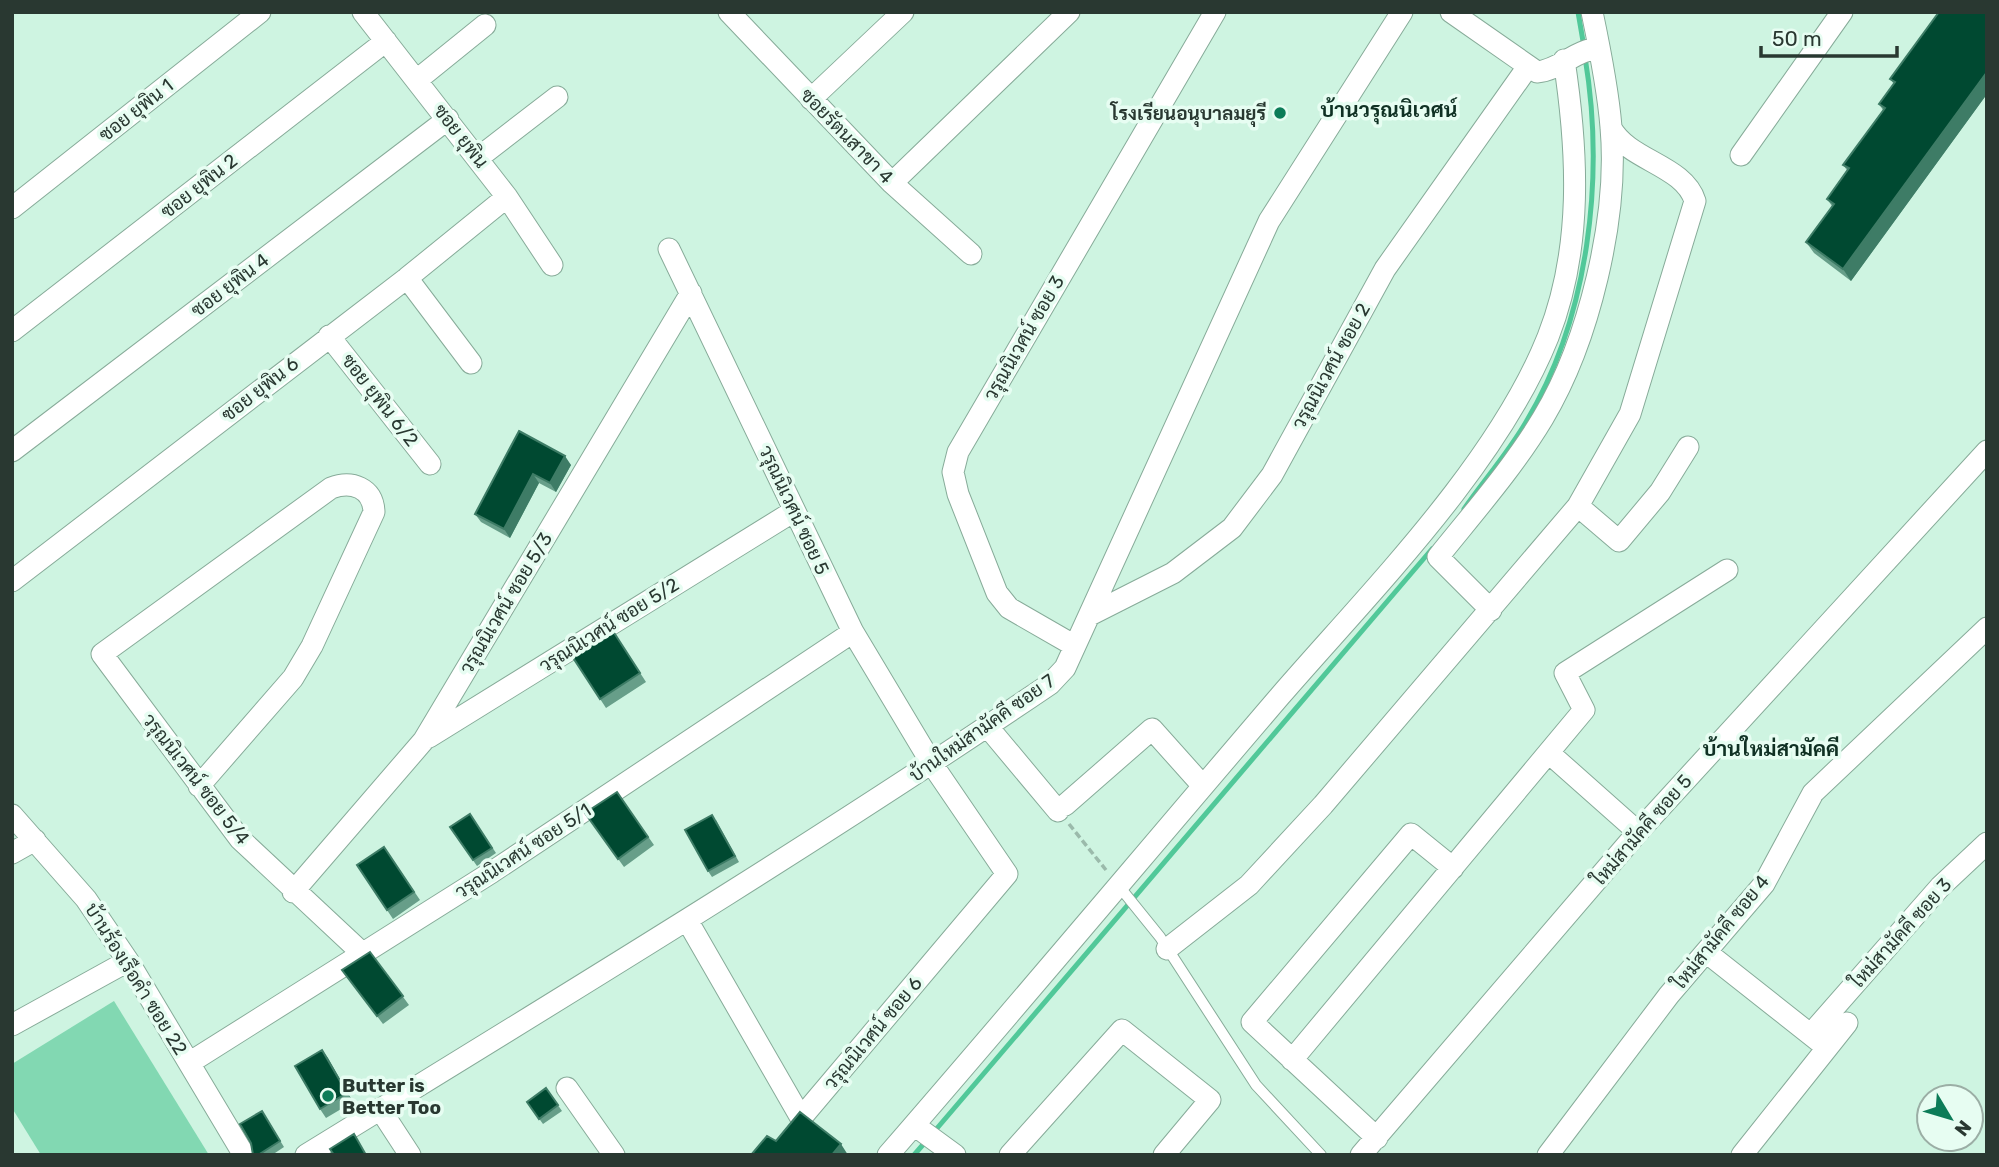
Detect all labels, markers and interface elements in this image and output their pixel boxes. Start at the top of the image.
scale bar [1761,14,1898,58]
text: 50 m [1772,26,1822,51]
street label: ซอย ยุพิน 1 [94,74,178,147]
street label: ซอยรัตนสาขา 4 [796,84,898,189]
district label: บ้านวรุณนิเวศน์ [1321,97,1458,125]
street label: ซอย ยุพิน [428,99,493,173]
place label: โรงเรียนอนุบาลมยุรี [1110,101,1266,128]
marker: โรงเรียนอนุบาลมยุรี [1272,105,1288,121]
street label: ซอย ยุพิน 2 [156,149,242,224]
street label: ซอย ยุพิน 4 [187,248,274,323]
street label: วรุณนิเวศน์ ซอย 3 [978,271,1070,405]
street label: วรุณนิเวศน์ ซอย 2 [1286,299,1376,433]
street label: ซอย ยุพิน 6/2 [336,349,423,451]
street label: ซอย ยุพิน 6 [217,352,304,427]
street label: วรุณนิเวศน์ ซอย 5 [753,441,835,579]
street label: วรุณนิเวศน์ ซอย 5/3 [454,528,558,678]
street label: วรุณนิเวศน์ ซอย 5/2 [534,572,684,678]
street label: บ้านใหม่สามัคคี ซอย 7 [904,668,1059,787]
street label: วรุณนิเวศน์ ซอย 5/4 [137,708,255,850]
district label: บ้านใหม่สามัคคี [1703,735,1839,761]
street label: ใหม่สามัคคี ซอย 5 [1585,769,1697,892]
street label: วรุณนิเวศน์ ซอย 5/1 [450,798,596,904]
street label: ใหม่สามัคคี ซอย 4 [1666,869,1774,995]
street label: ใหม่สามัคคี ซอย 3 [1843,873,1956,994]
street label: บ้านร้องเรือคำ ซอย 22 [80,899,192,1059]
street label: วรุณนิเวศน์ ซอย 6 [818,971,928,1095]
place label: Butter is Better Too [342,1074,441,1119]
north arrow [1915,1083,1985,1153]
marker: Butter is Better Too [320,1088,336,1104]
text: N [1950,1116,1976,1141]

